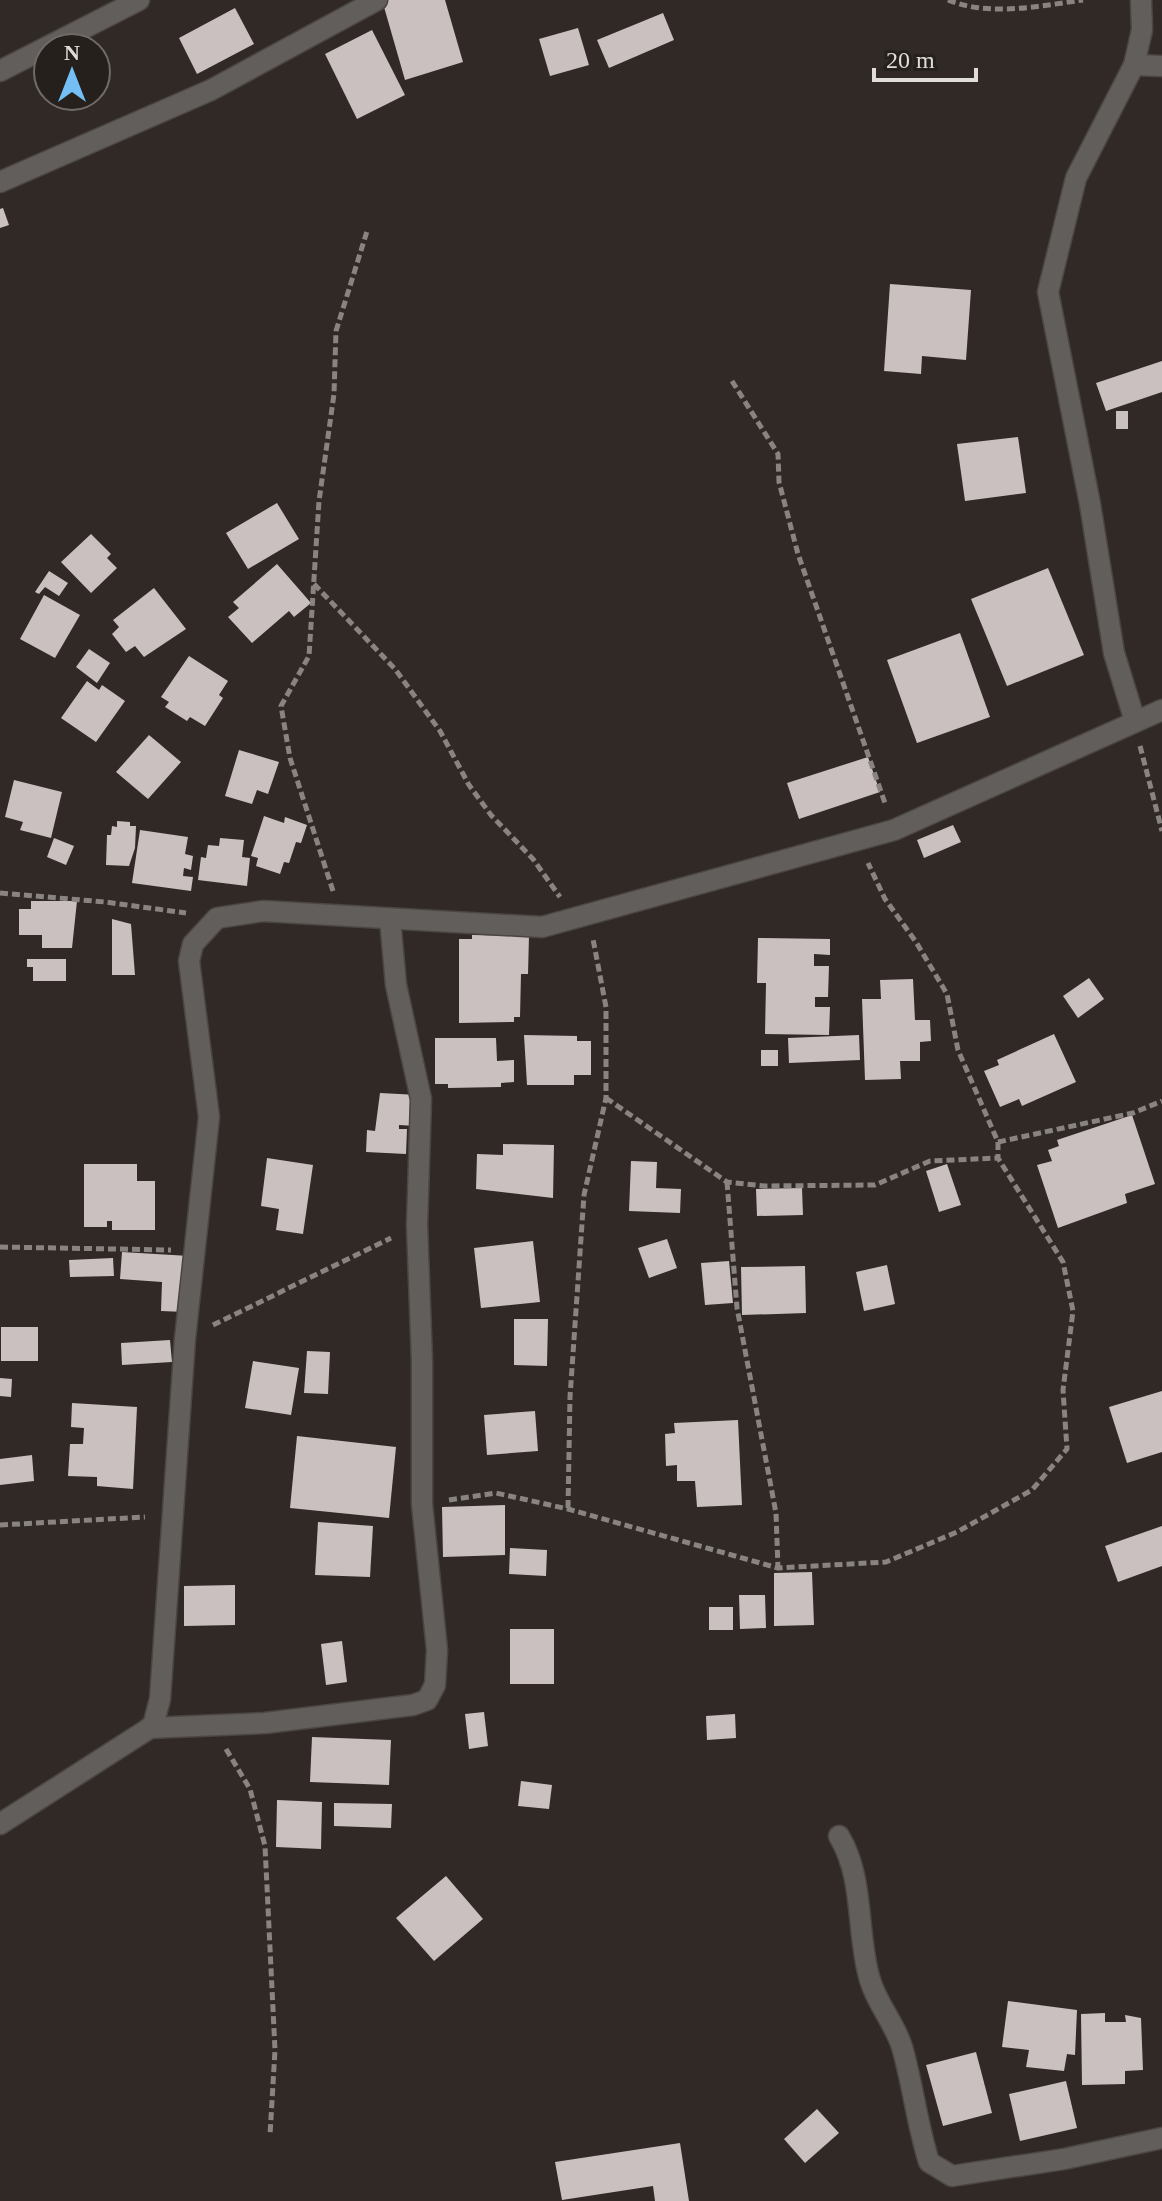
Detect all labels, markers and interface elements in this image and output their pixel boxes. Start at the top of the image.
north arrow [32,32,112,112]
scale bar [874,32,976,82]
text: N [64,40,80,65]
text: 20 m [886,47,935,73]

